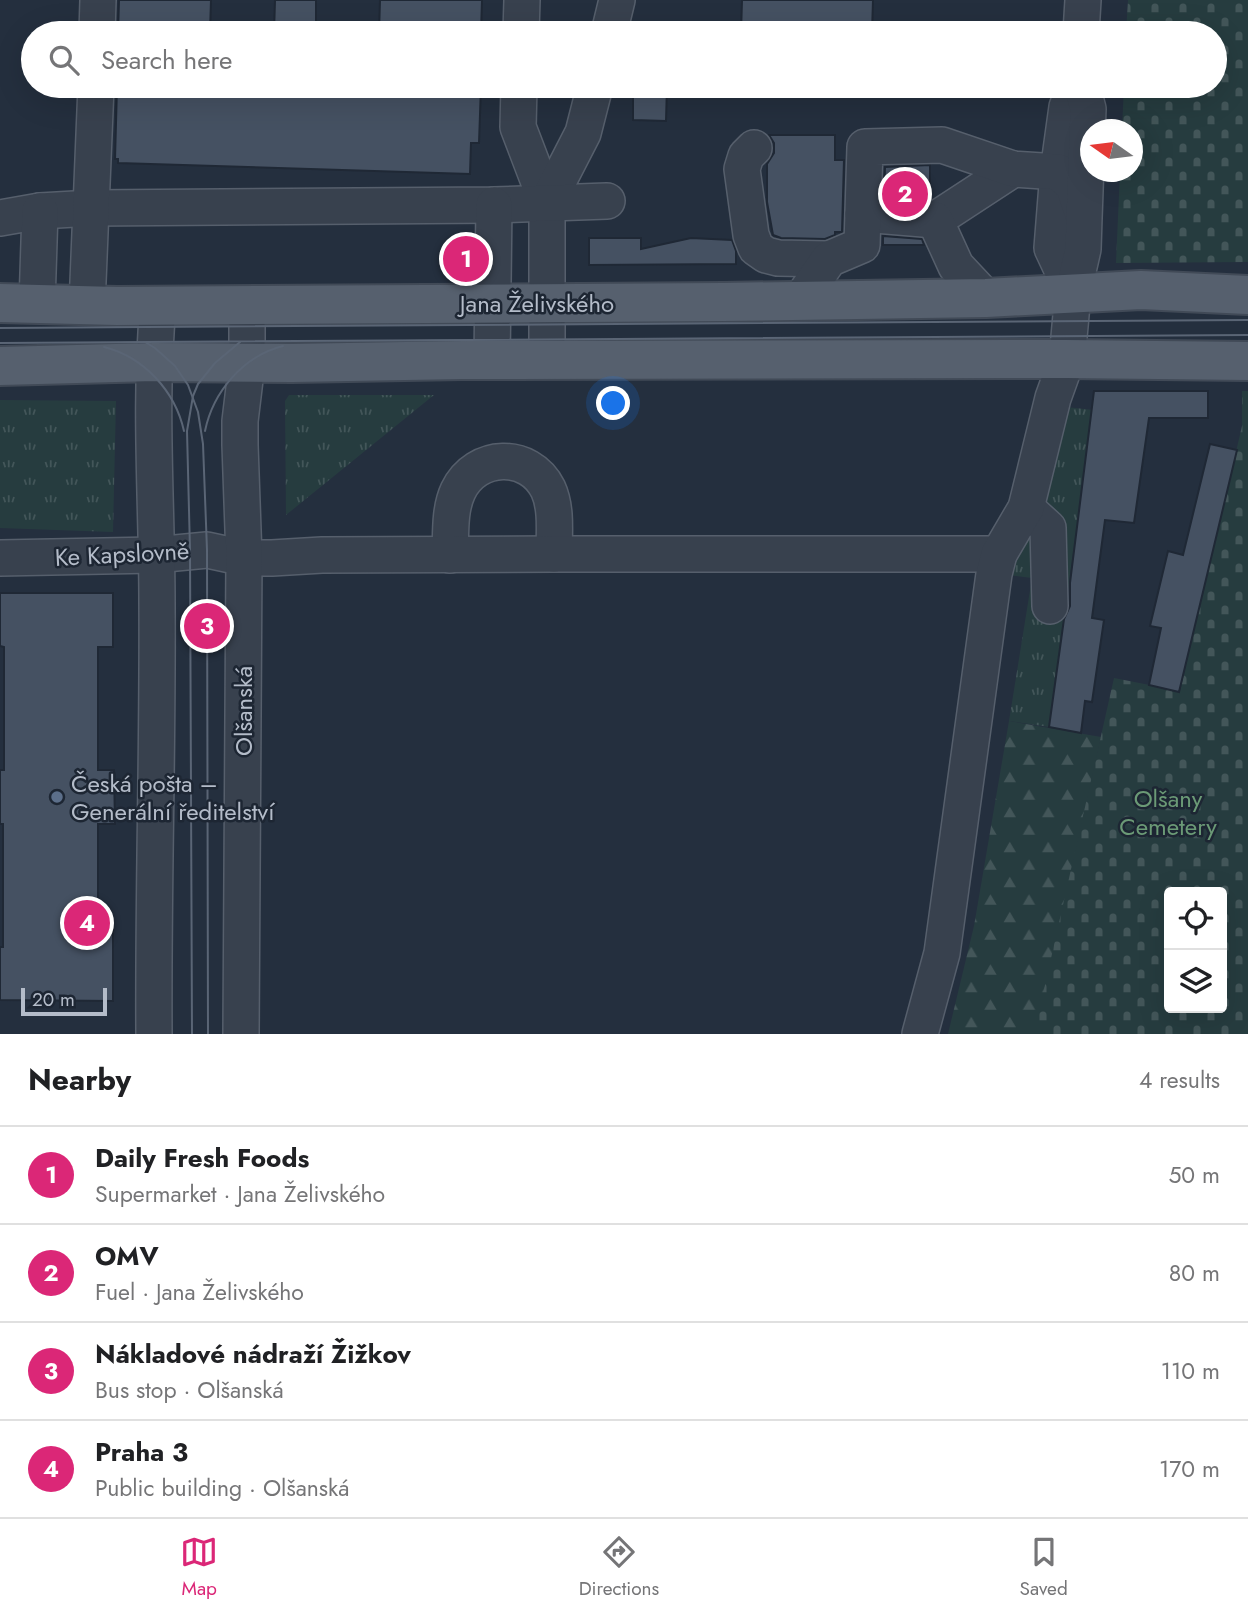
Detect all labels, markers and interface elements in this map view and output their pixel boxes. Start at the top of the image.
search box [21,21,1227,98]
icon: search [45,41,83,79]
text: Search here [101,41,233,79]
north arrow [1080,119,1143,182]
pin: 2 [882,168,928,220]
pin: 1 [443,233,489,285]
street label: Jana Želivského [457,286,614,321]
your location [596,386,630,420]
street label: Ke Kapslovně [54,533,190,575]
pin: 3 [184,600,230,652]
street label: Olšanská [226,666,261,756]
place label: Česká pošta – Generální ředitelství [71,766,275,829]
park label: Olšany Cemetery [1119,781,1217,844]
marker: Česká pošta – Generální ředitelství [49,789,65,805]
map controls [1164,887,1227,1013]
button: locate [1164,887,1227,950]
pin: 4 [64,897,110,949]
button: layers [1164,950,1227,1013]
scale bar [21,985,107,1017]
text: 20 m [32,986,75,1013]
text: Nearby [28,1058,131,1101]
text: 4 results [1139,1063,1220,1097]
text: Daily Fresh Foods [95,1139,309,1177]
text: 1 [45,1158,57,1192]
text: 50 m [1168,1158,1220,1192]
text: Supermarket · Jana Želivského [95,1177,385,1211]
text: OMV [95,1237,159,1275]
text: 2 [43,1256,59,1290]
text: 80 m [1169,1256,1220,1290]
text: Fuel · Jana Želivského [95,1275,304,1309]
text: Nákladové nádraží Žižkov [95,1335,411,1373]
text: 3 [44,1354,58,1388]
text: 110 m [1161,1354,1220,1388]
text: Bus stop · Olšanská [95,1373,284,1407]
text: Praha 3 [95,1433,188,1471]
text: 4 [43,1452,59,1486]
text: 170 m [1159,1452,1220,1486]
text: Public building · Olšanská [95,1471,349,1505]
tab: Map [180,1533,218,1602]
tab: Directions [579,1533,659,1602]
tab: Saved [1020,1533,1068,1602]

